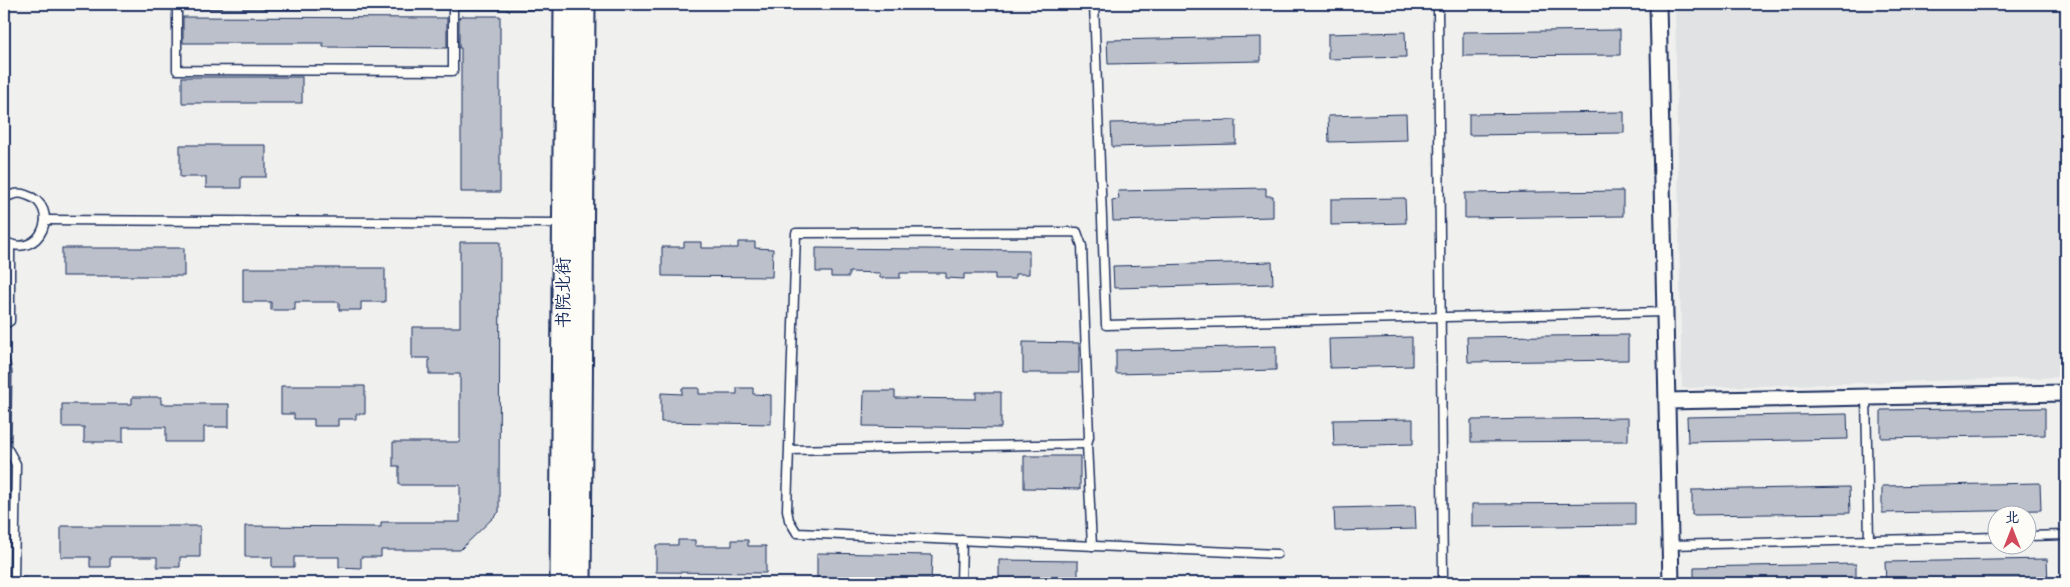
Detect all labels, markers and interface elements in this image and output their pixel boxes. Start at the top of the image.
street label: 书院北街 [550,257,574,329]
north arrow [1988,504,2038,554]
text: 北 [2005,507,2019,526]

